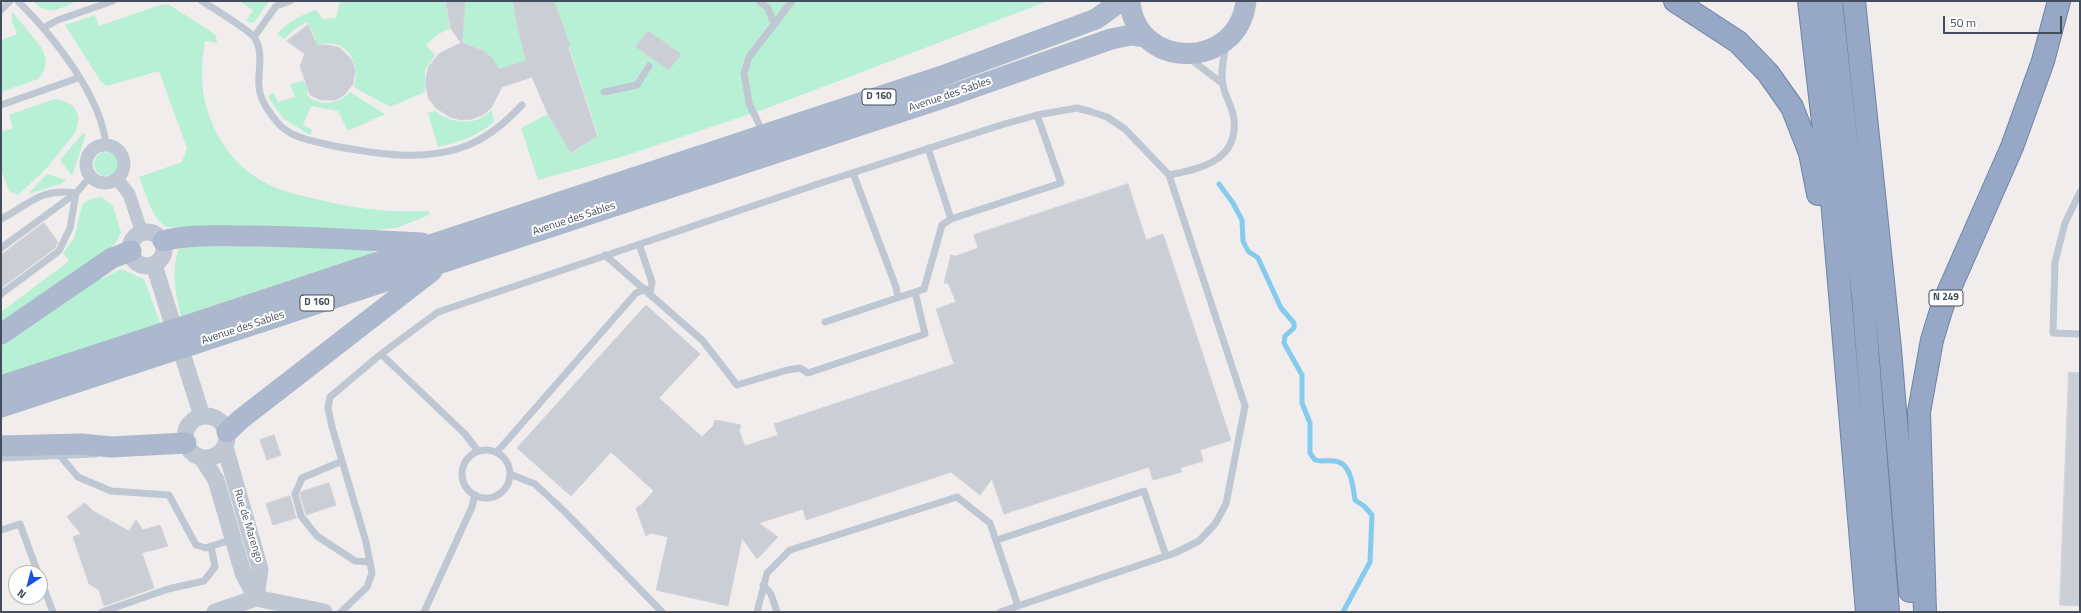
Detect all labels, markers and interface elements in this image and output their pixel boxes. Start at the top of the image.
scale bar [1945,8,2064,34]
text: 50 m [1950,13,1976,32]
street label: Avenue des Sables [907,75,993,115]
road number: D 160 [862,89,896,105]
street label: Avenue des Sables [531,199,617,239]
road number: N 249 [1929,290,1963,306]
road number: D 160 [300,295,334,311]
street label: Avenue des Sables [200,308,286,348]
street label: Rue de Marengo [231,488,265,564]
north arrow [8,565,48,605]
text: N [14,585,29,603]

